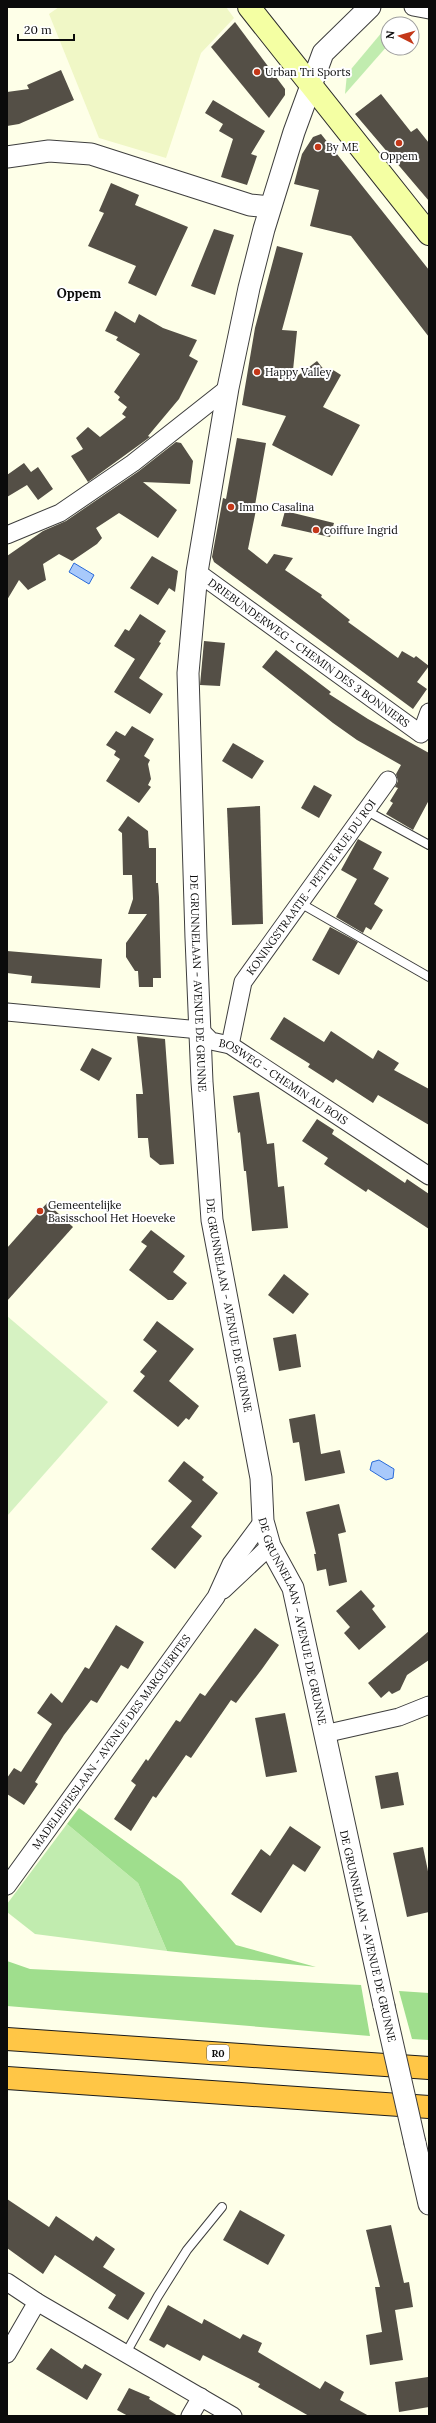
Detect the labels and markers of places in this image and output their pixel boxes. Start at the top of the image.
place label: Urban Tri Sports [265,65,351,79]
marker: Urban Tri Sports [252,67,262,77]
marker: Oppem [394,138,404,148]
place label: By ME [326,140,358,154]
marker: By ME [313,142,323,152]
place label: Oppem [380,149,418,163]
place label: Happy Valley [265,365,331,379]
marker: Happy Valley [252,367,262,377]
place label: Immo Casalina [239,500,314,514]
marker: Immo Casalina [226,502,236,512]
place label: coiffure Ingrid [324,523,398,537]
marker: coiffure Ingrid [311,525,321,535]
place label: Gemeentelijke Basisschool Het Hoeveke [48,1198,175,1225]
marker: Gemeentelijke Basisschool Het Hoeveke [35,1206,45,1216]

